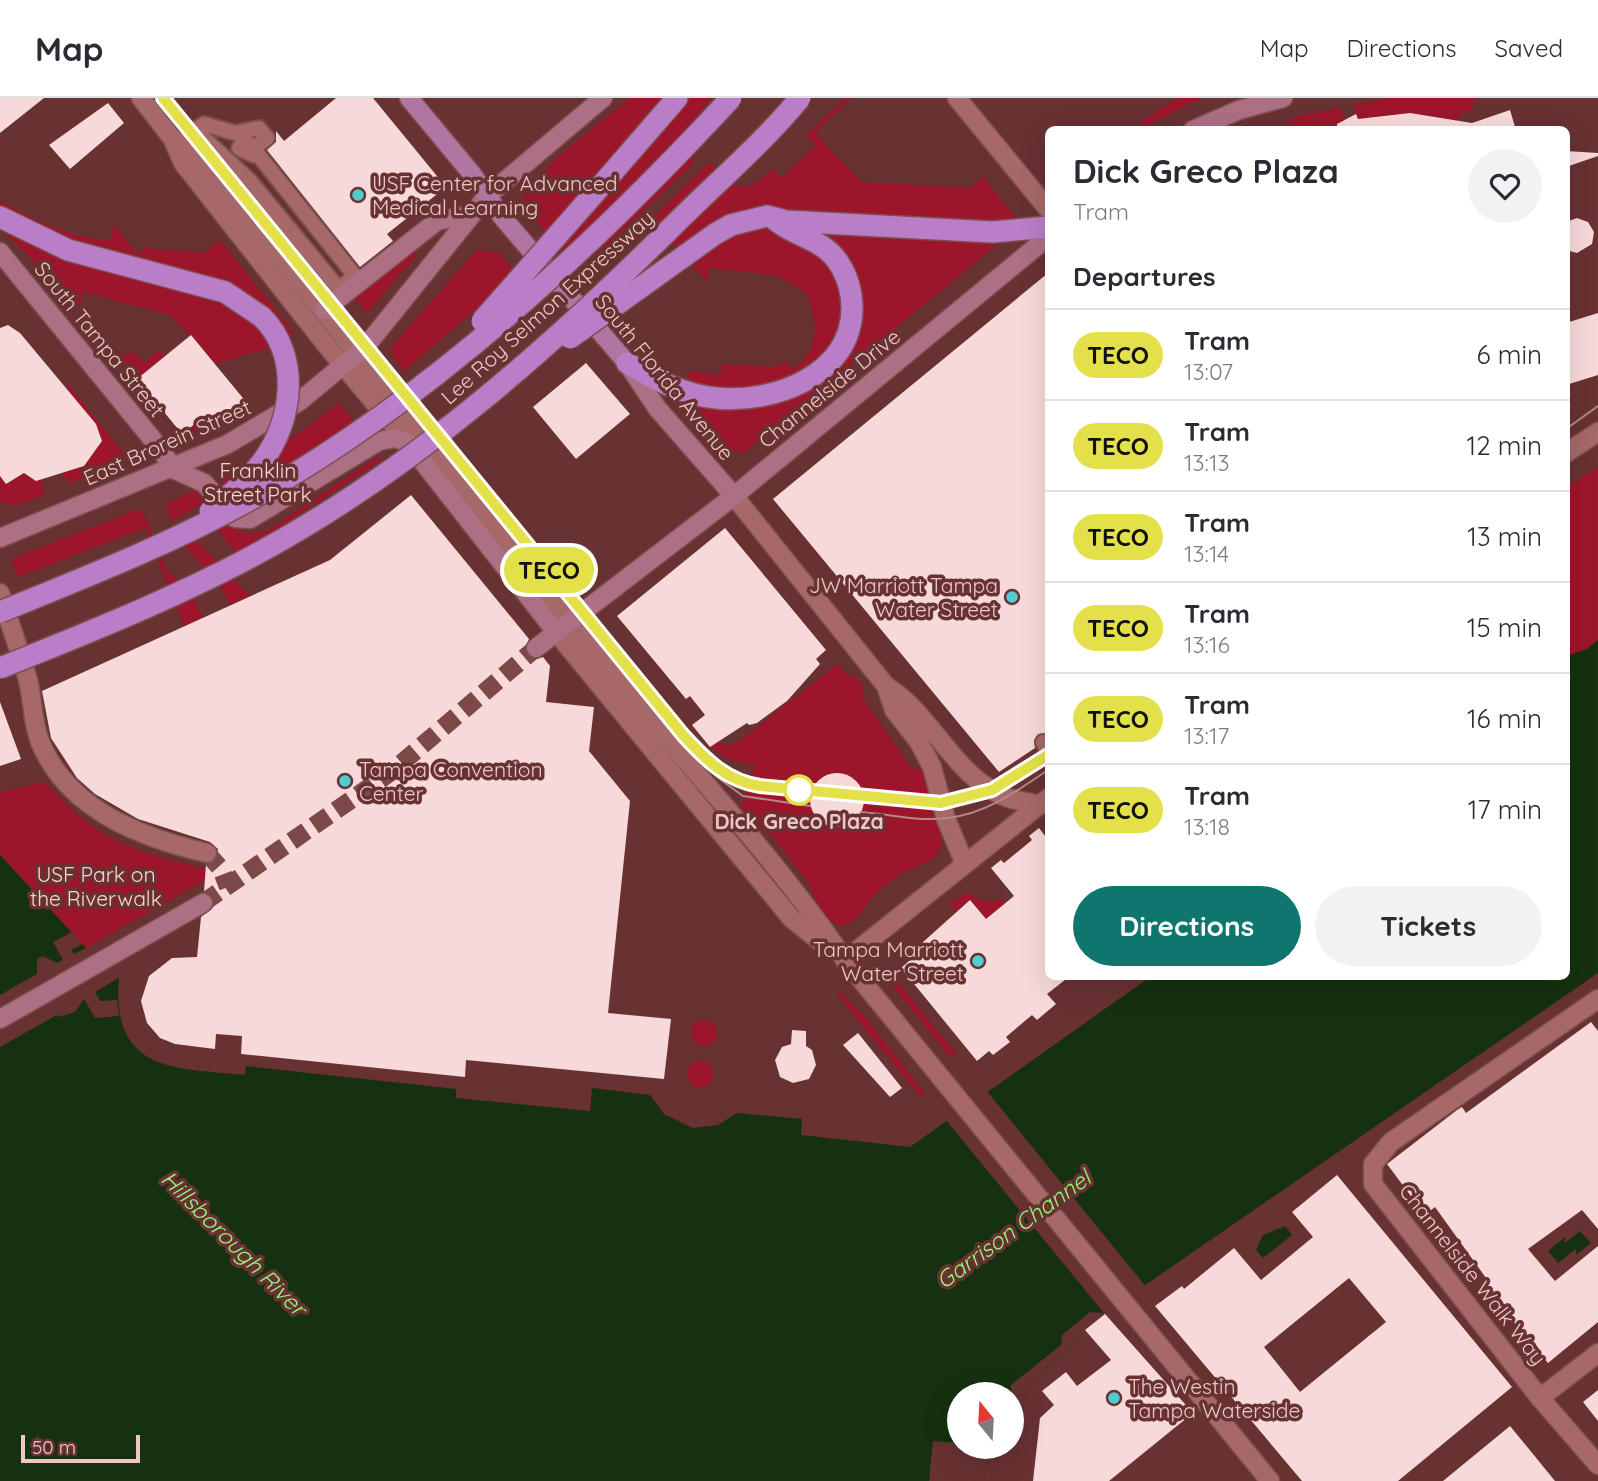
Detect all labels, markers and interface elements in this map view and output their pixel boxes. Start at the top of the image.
text: Map [35,28,103,69]
text: Map [1260,33,1309,63]
text: Directions [1347,33,1457,63]
text: Saved [1495,33,1563,63]
button: heart [1468,149,1542,223]
text: Dick Greco Plaza [1073,150,1339,191]
place label: USF Center for Advanced Medical Learning [372,170,618,220]
marker: USF Center for Advanced Medical Learning [350,187,366,203]
text: Tram [1073,197,1129,226]
street label: Lee Roy Selmon Expressway [435,204,659,410]
street label: South Tampa Street [29,256,171,422]
text: Departures [1073,260,1216,293]
street label: South Florida Avenue [590,289,740,465]
street label: Channelside Drive [753,323,905,453]
text: Tram [1184,324,1250,357]
text: 6 min [1477,338,1542,371]
text: TECO [1087,340,1149,370]
text: 13:07 [1184,357,1233,386]
street label: East Brorein Street [79,393,255,491]
text: Tram [1184,415,1250,448]
text: 12 min [1467,429,1542,462]
text: TECO [1087,431,1149,461]
text: 13:13 [1184,448,1229,477]
park label: Franklin Street Park [204,457,312,507]
text: Tram [1184,506,1250,539]
text: 13 min [1467,520,1542,553]
text: TECO [1087,522,1149,552]
text: 13:14 [1184,539,1229,568]
line badge: TECO [500,547,598,593]
text: TECO [518,555,580,585]
place label: JW Marriott Tampa Water Street [809,572,998,622]
marker: JW Marriott Tampa Water Street [1004,589,1020,605]
text: Tram [1184,597,1250,630]
text: 15 min [1467,611,1542,644]
text: TECO [1087,613,1149,643]
text: 13:16 [1184,630,1230,659]
text: Tram [1184,688,1250,721]
text: 16 min [1467,702,1542,735]
text: TECO [1087,704,1149,734]
text: 13:17 [1184,721,1229,750]
place label: Tampa Convention Center [359,756,543,806]
marker: Tampa Convention Center [337,773,353,789]
marker: Dick Greco Plaza [784,775,814,805]
text: Tram [1184,779,1250,812]
text: 17 min [1468,793,1542,826]
text: TECO [1087,795,1149,825]
place label: Dick Greco Plaza [714,808,884,834]
text: 13:18 [1184,812,1230,841]
park label: USF Park on the Riverwalk [30,861,162,911]
button: Directions [1073,886,1301,966]
button: Tickets [1315,886,1542,966]
place label: Tampa Marriott Water Street [813,936,964,986]
marker: Tampa Marriott Water Street [970,953,986,969]
water label: Garrison Channel [930,1162,1098,1295]
water label: Hillsborough River [155,1164,315,1324]
street label: Channelside Walk Way [1394,1178,1552,1370]
place label: The Westin Tampa Waterside [1128,1373,1300,1423]
north arrow [947,1382,1024,1460]
map controls [947,1382,1024,1459]
marker: The Westin Tampa Waterside [1106,1390,1122,1406]
scale bar [21,1432,140,1464]
text: 50 m [32,1435,76,1459]

